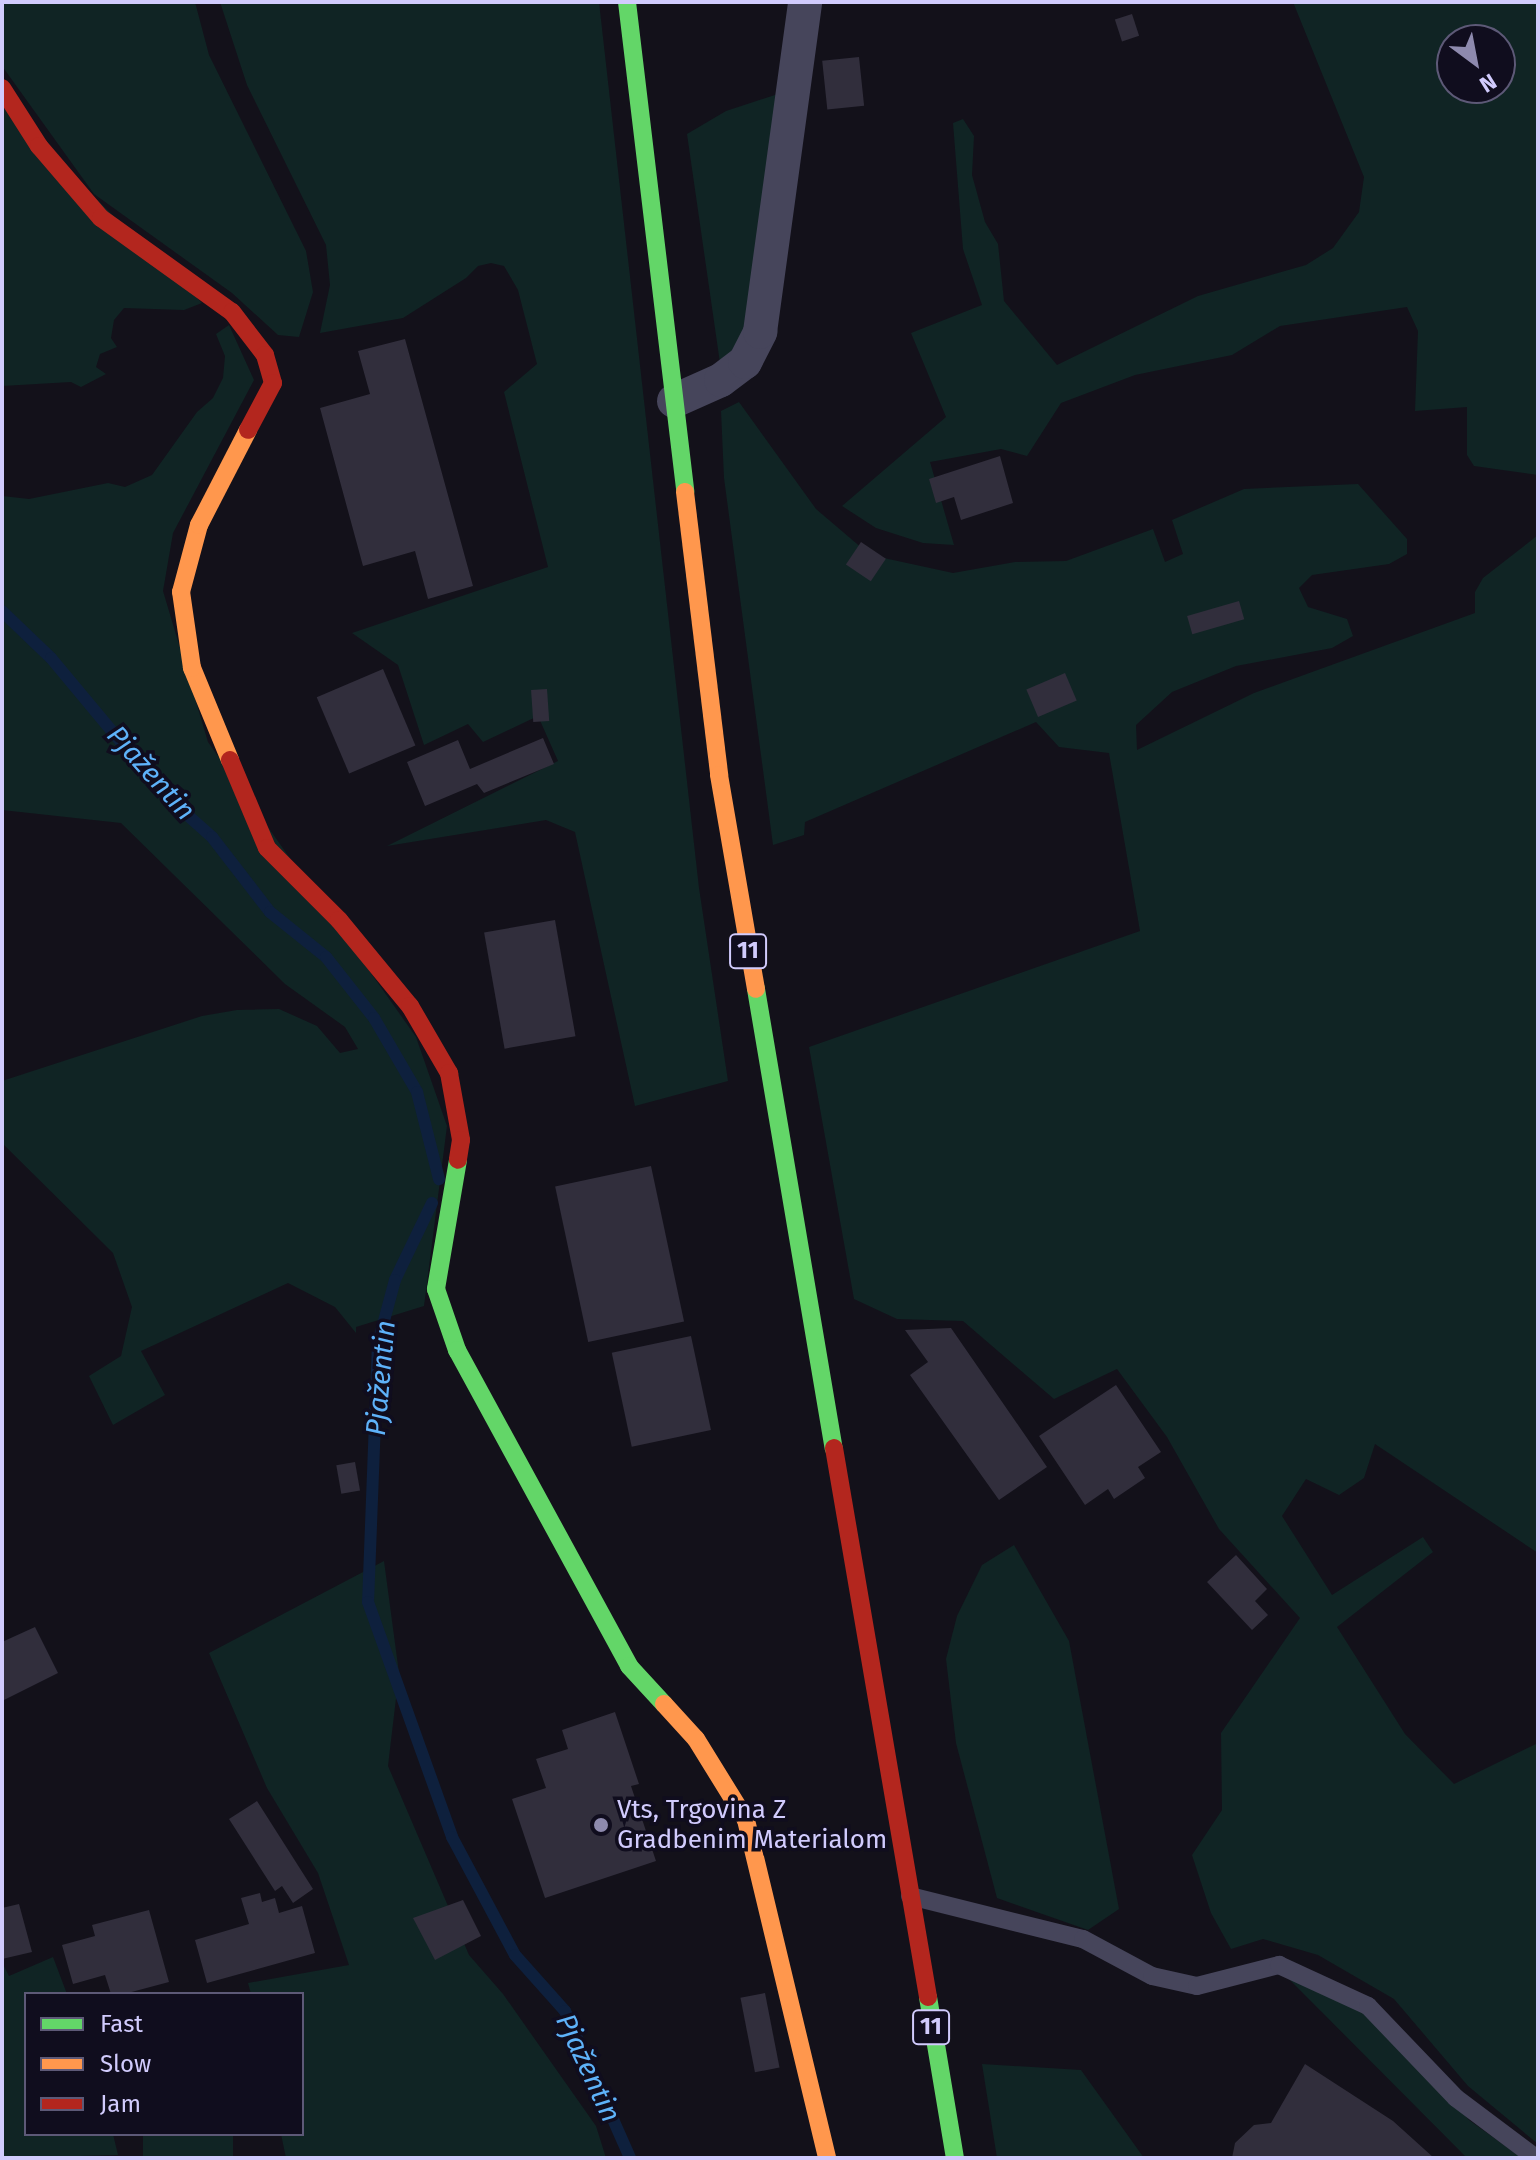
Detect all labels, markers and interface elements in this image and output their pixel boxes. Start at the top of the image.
north arrow [1436,24,1516,104]
text: N [1475,68,1501,98]
water label: Pjažentin [100,719,202,827]
road number: 11 [728,931,768,971]
water label: Pjažentin [359,1319,403,1437]
place label: Vts, Trgovina Z Gradbenim Materialom [617,1794,887,1856]
marker: Vts, Trgovina Z Gradbenim Materialom [592,1816,610,1834]
legend [24,1992,304,2136]
road number: 11 [911,2007,951,2047]
water label: Pjažentin [548,2008,628,2128]
text: Fast [100,2010,143,2038]
text: Slow [100,2050,151,2078]
text: Jam [100,2090,141,2118]

